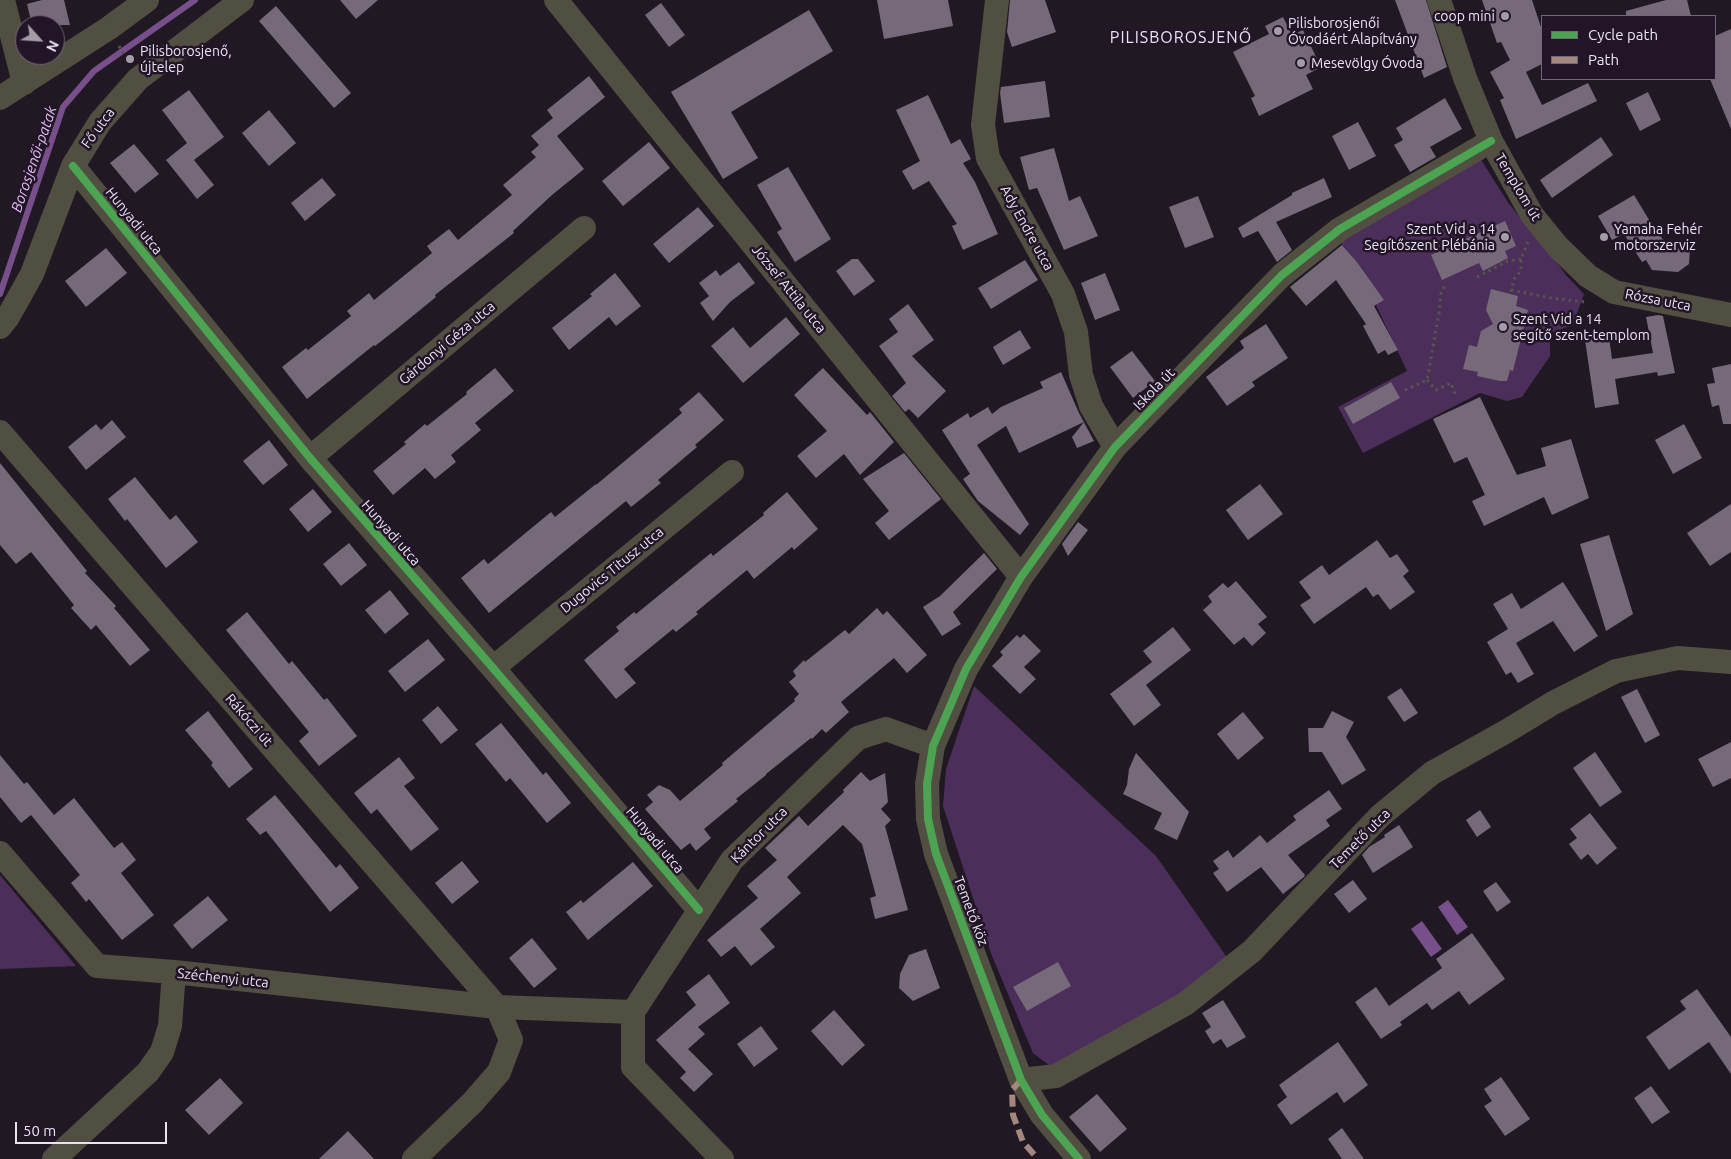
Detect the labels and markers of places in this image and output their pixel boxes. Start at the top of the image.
place label: coop mini [1434,8,1495,24]
marker: coop mini [1499,10,1511,22]
place label: Pilisborosjenői Óvodáért Alapítvány [1288,15,1417,48]
marker: Pilisborosjenői Óvodáért Alapítvány [1272,25,1284,37]
place label: Pilisborosjenő, újtelep [140,43,232,75]
marker: Pilisborosjenő, újtelep [124,53,136,65]
place label: Mesevölgy Óvoda [1311,55,1423,71]
marker: Mesevölgy Óvoda [1295,57,1307,69]
place label: Szent Vid a 14 Segítőszent Plébánia [1364,221,1495,253]
place label: Yamaha Fehér motorszerviz [1614,221,1703,253]
marker: Szent Vid a 14 Segítőszent Plébánia [1499,231,1511,243]
marker: Yamaha Fehér motorszerviz [1598,231,1610,243]
place label: Szent Vid a 14 segítő szent-templom [1513,311,1650,344]
marker: Szent Vid a 14 segítő szent-templom [1497,321,1509,333]

